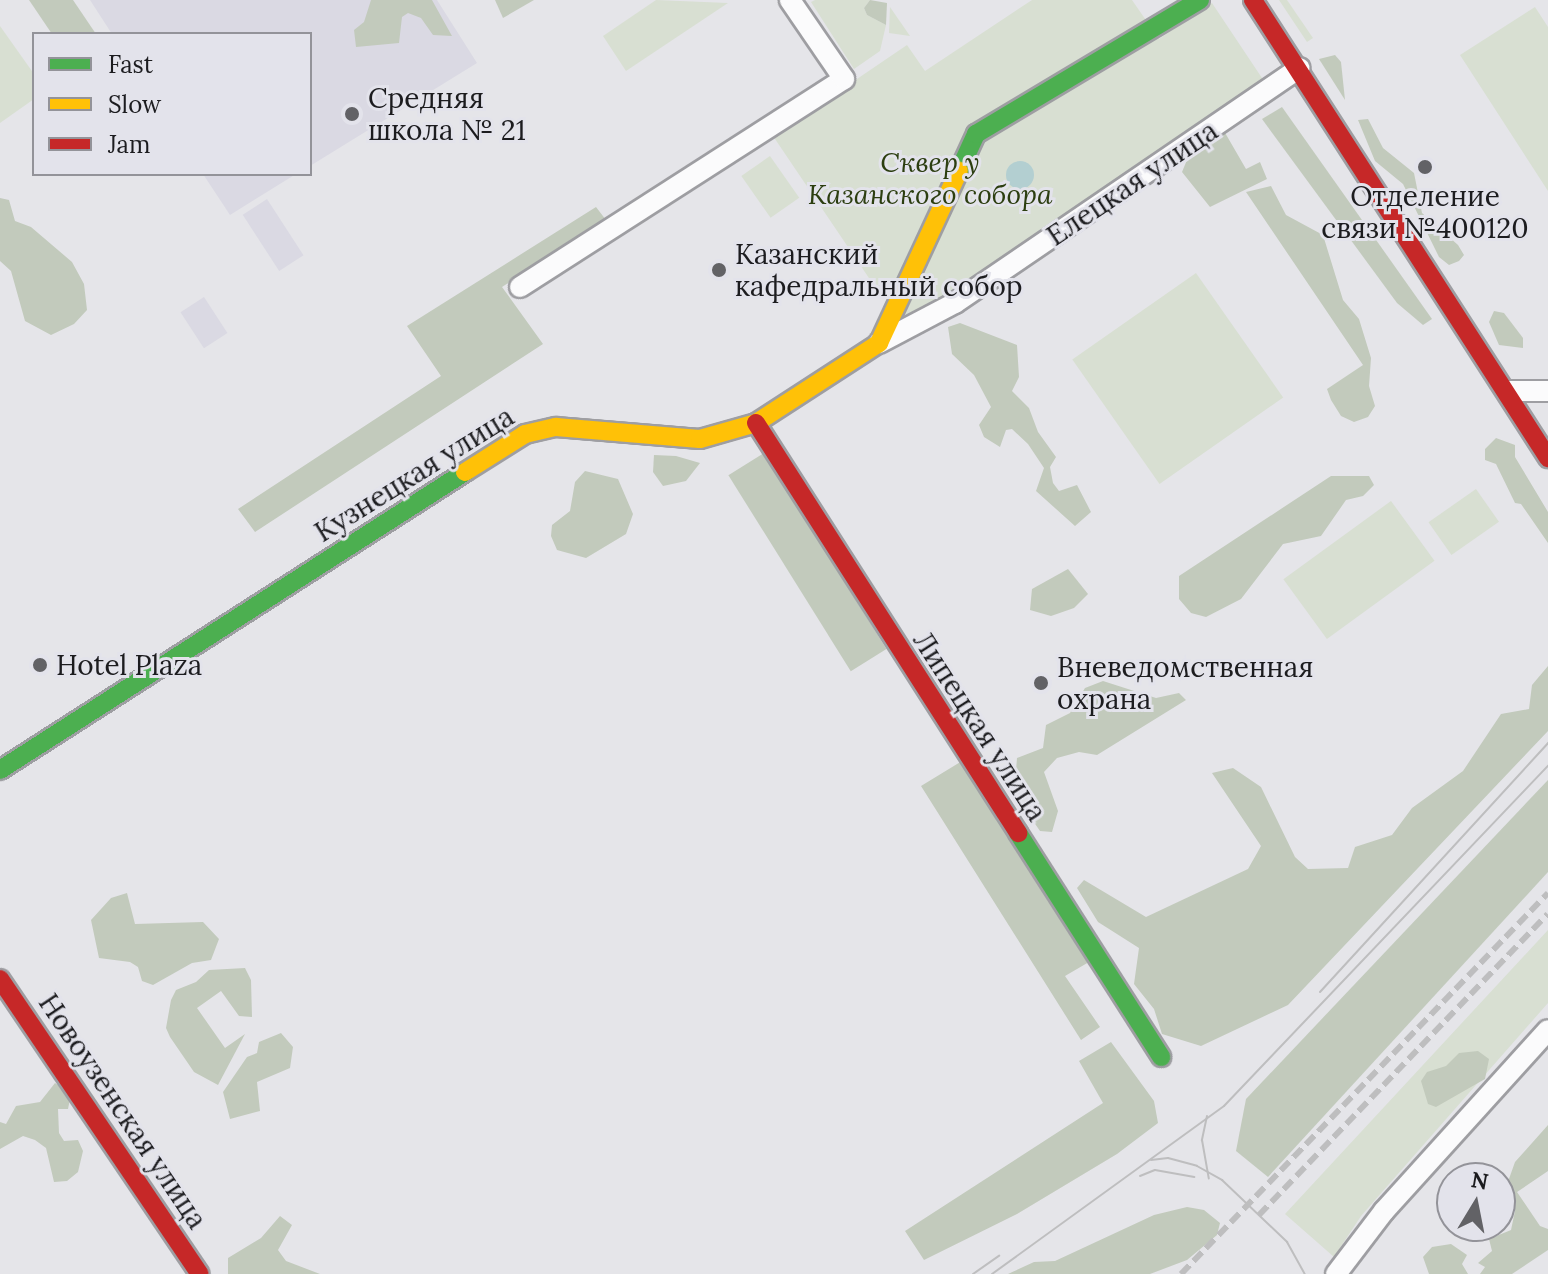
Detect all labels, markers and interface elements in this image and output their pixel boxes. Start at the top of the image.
legend [32,32,312,176]
text: Fast [108,49,153,80]
place label: Средняя школа № 21 [368,81,526,147]
text: Slow [108,89,161,120]
marker: Средняя школа № 21 [343,105,361,123]
street label: Елецкая улица [1040,113,1224,253]
text: Jam [108,129,150,160]
park label: Сквер у Казанского собора [808,145,1052,211]
marker: Отделение связи №400120 [1416,158,1434,176]
place label: Отделение связи №400120 [1321,179,1529,245]
place label: Казанский кафедральный собор [735,237,1023,303]
marker: Казанский кафедральный собор [710,261,728,279]
street label: Кузнецкая улица [308,399,520,549]
street label: Липецкая улица [906,625,1054,827]
place label: Hotel Plaza [56,648,202,682]
place label: Вневедомственная охрана [1057,650,1313,716]
marker: Hotel Plaza [31,656,49,674]
marker: Вневедомственная охрана [1032,674,1050,692]
street label: Новоузенская улица [32,987,214,1235]
north arrow [1436,1162,1516,1242]
text: N [1469,1165,1491,1196]

